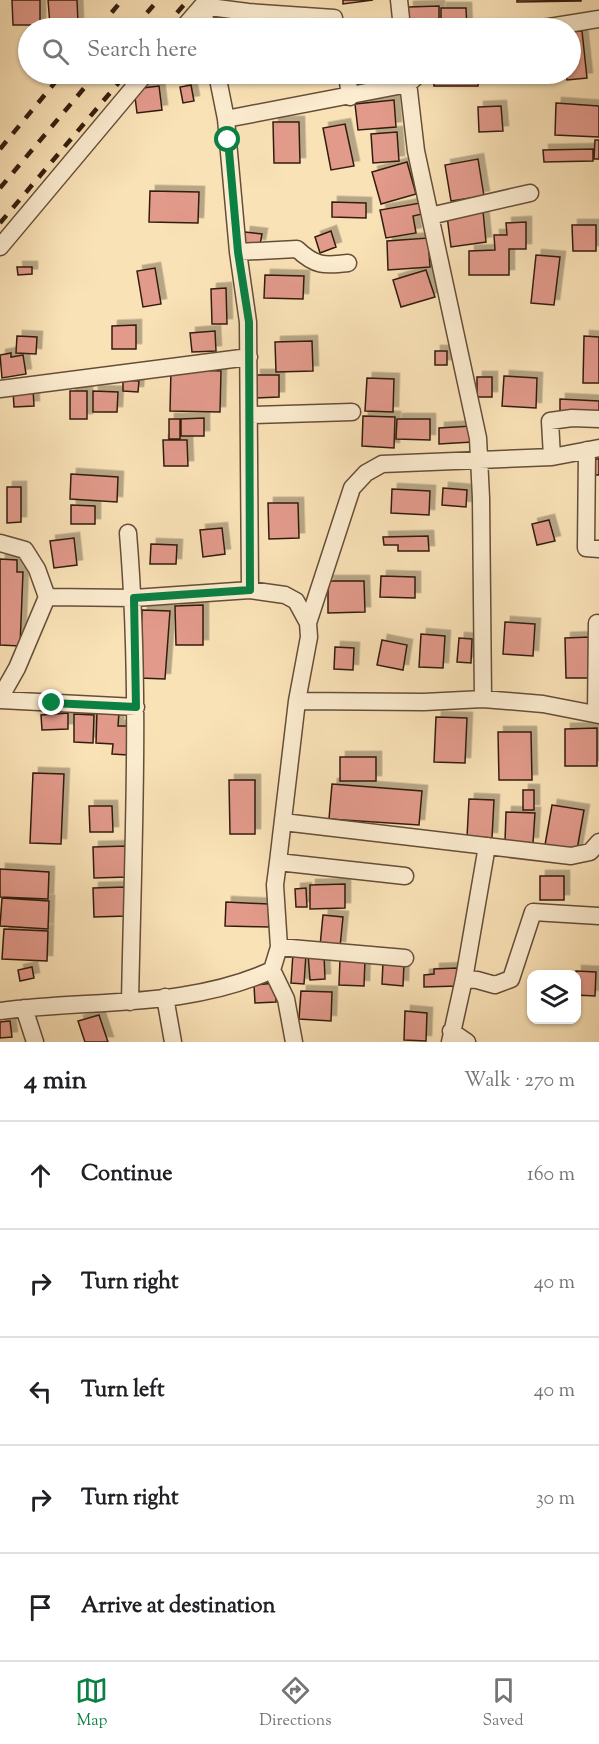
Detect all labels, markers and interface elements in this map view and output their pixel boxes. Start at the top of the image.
search box [18,18,581,84]
icon: search [39,35,72,68]
text: Search here [87,35,197,67]
route start [214,126,240,152]
route end [38,689,64,715]
map controls [527,970,581,1024]
button: layers [527,970,581,1024]
text: 4 min [24,1063,87,1100]
text: Walk · 270 m [464,1067,575,1096]
icon: ahead [24,1159,57,1192]
text: Continue [81,1159,172,1191]
text: 160 m [527,1161,575,1190]
icon: right [24,1267,57,1300]
text: Turn right [81,1267,178,1299]
text: 40 m [534,1269,575,1298]
icon: left [24,1375,57,1408]
text: Turn left [81,1375,164,1407]
text: 40 m [534,1377,575,1406]
icon: right [24,1483,57,1516]
text: Turn right [81,1483,178,1515]
text: 30 m [536,1485,575,1514]
icon: arrive [24,1591,57,1624]
text: Arrive at destination [81,1591,276,1623]
tab: Map [75,1674,108,1733]
tab: Directions [259,1674,332,1733]
tab: Saved [482,1674,524,1733]

